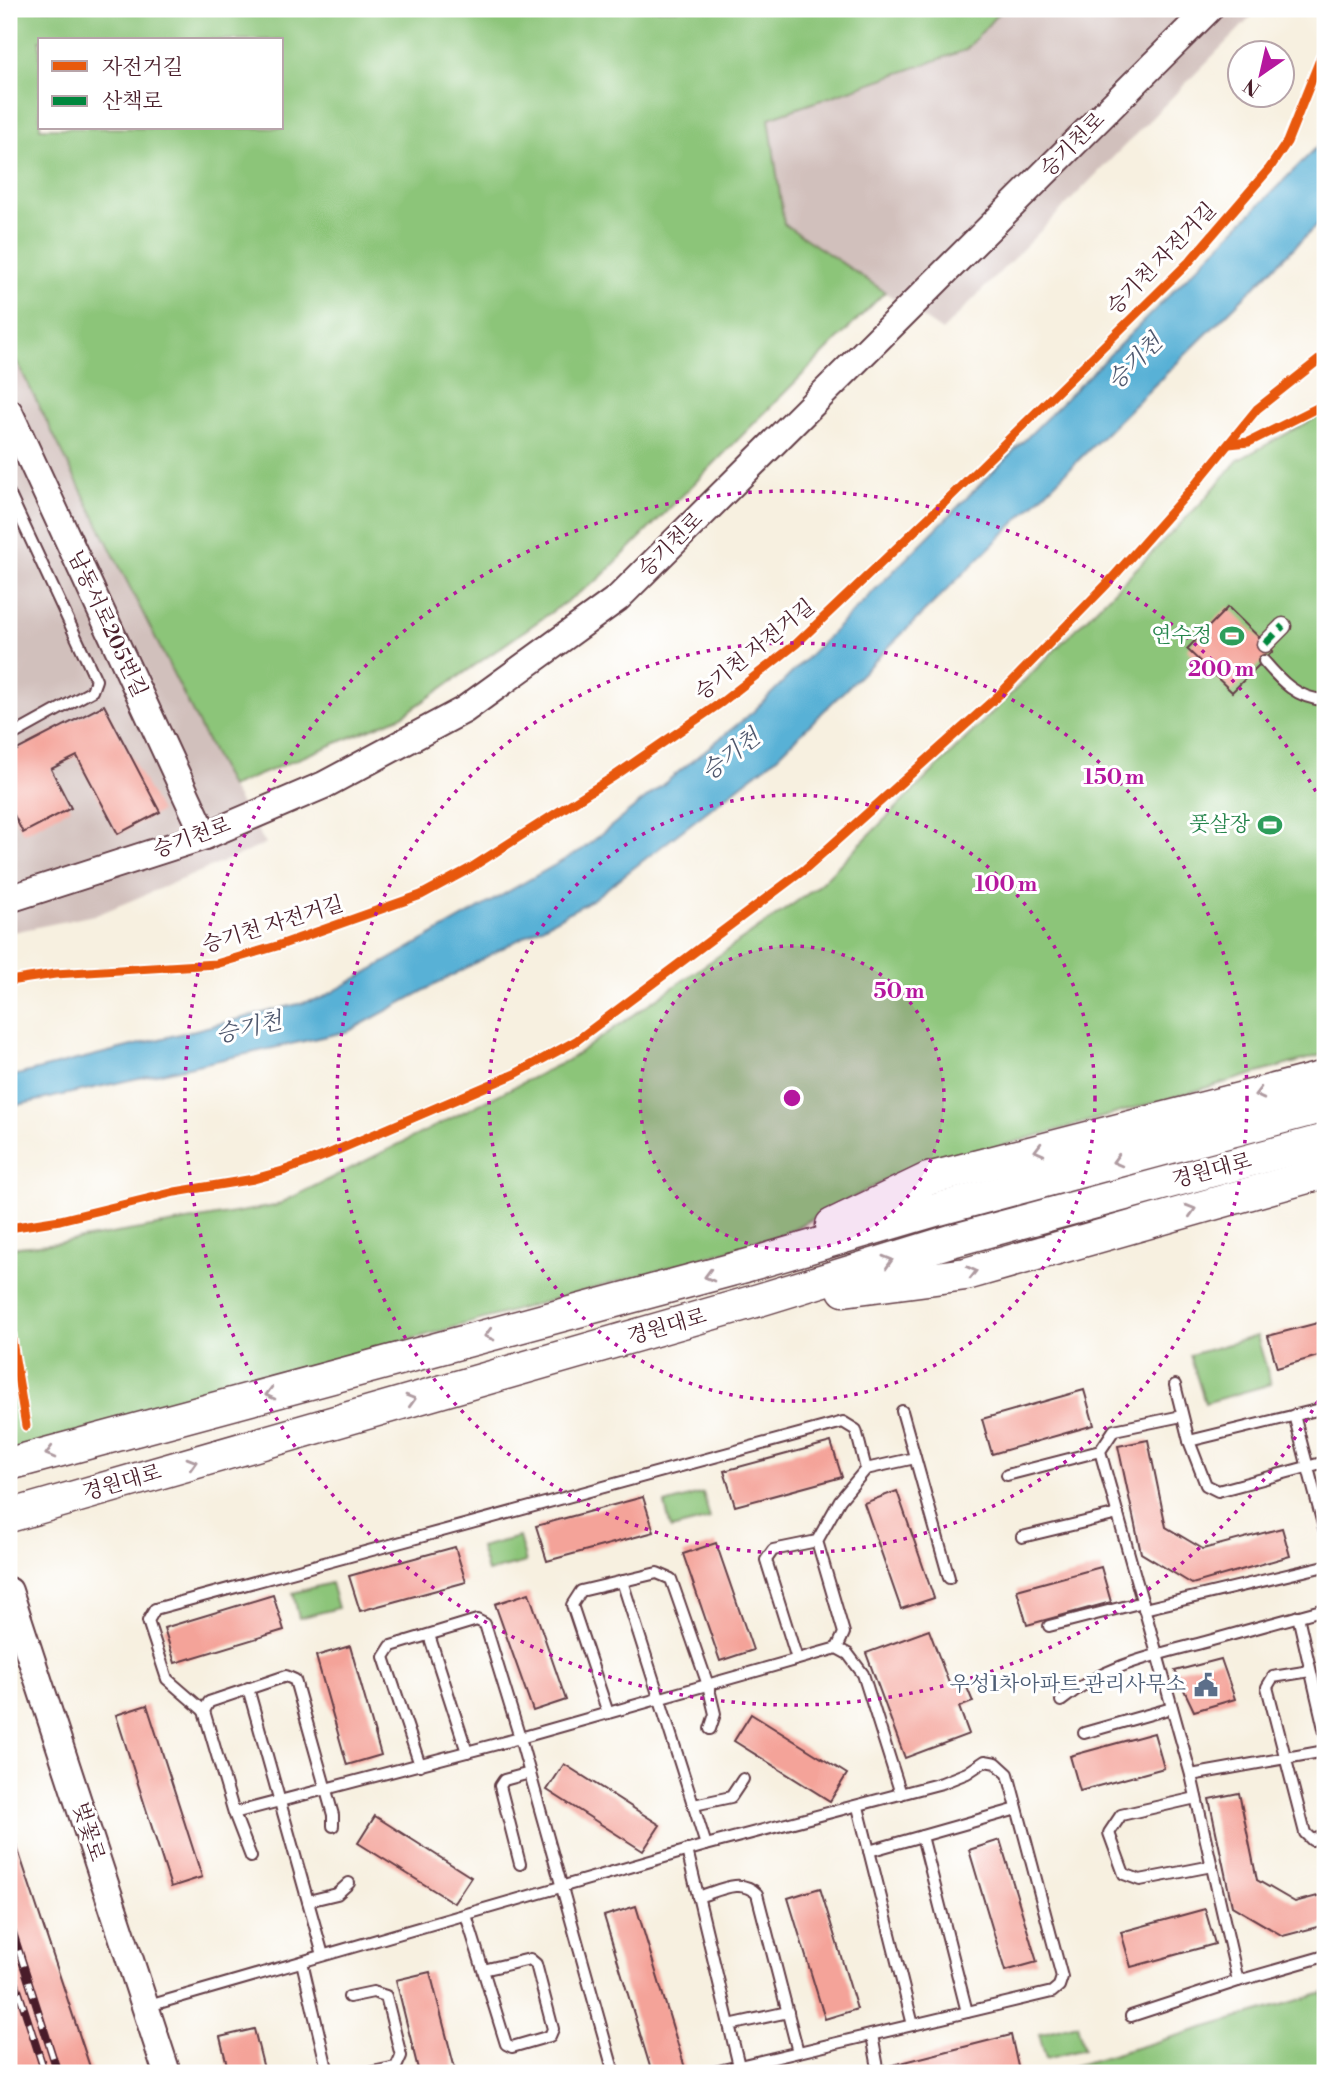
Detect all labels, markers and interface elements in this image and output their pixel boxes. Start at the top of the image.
legend [38,38,284,130]
north arrow [1226,38,1296,108]
text: 자전거길 [102,55,183,81]
text: N [1239,73,1265,101]
text: 산책로 [102,89,163,115]
street label: 승기천로 [1035,107,1111,183]
street label: 승기천 자전거길 [1102,197,1222,321]
water label: 승기천 [1102,327,1170,395]
street label: 승기천로 [633,507,709,583]
street label: 남동서로205번길 [62,546,152,702]
street label: 승기천 자전거길 [690,594,820,706]
sports icon: 연수정 [1218,622,1246,650]
place label: 연수정 [1151,623,1212,649]
text: 200 m [1188,657,1254,683]
water label: 승기천 [696,722,767,787]
text: 150 m [1084,765,1144,791]
sports icon: 풋살장 [1256,811,1284,839]
street label: 승기천로 [149,812,235,864]
place label: 풋살장 [1189,812,1251,838]
text: 100 m [975,872,1037,898]
street label: 승기천 자전거길 [199,891,347,959]
text: 50 m [874,979,924,1005]
water label: 승기천 [213,1006,286,1049]
centre of rings [780,1086,804,1110]
one-way arrow [1253,1086,1265,1100]
one-way arrow [1033,1142,1045,1156]
street label: 경원대로 [1169,1148,1255,1194]
one-way arrow [1111,1153,1123,1167]
one-way arrow [1185,1204,1197,1218]
one-way arrow [881,1254,893,1269]
one-way arrow [966,1266,978,1280]
one-way arrow [703,1268,715,1282]
street label: 경원대로 [624,1303,710,1351]
one-way arrow [484,1327,496,1341]
one-way arrow [264,1386,276,1400]
one-way arrow [405,1394,417,1409]
one-way arrow [44,1445,56,1459]
one-way arrow [186,1457,198,1472]
street label: 경원대로 [79,1459,165,1507]
public building icon: 우성1차아파트 관리사무소 [1192,1671,1220,1699]
place label: 우성1차아파트 관리사무소 [949,1672,1186,1698]
street label: 벚꽃로 [66,1799,110,1865]

